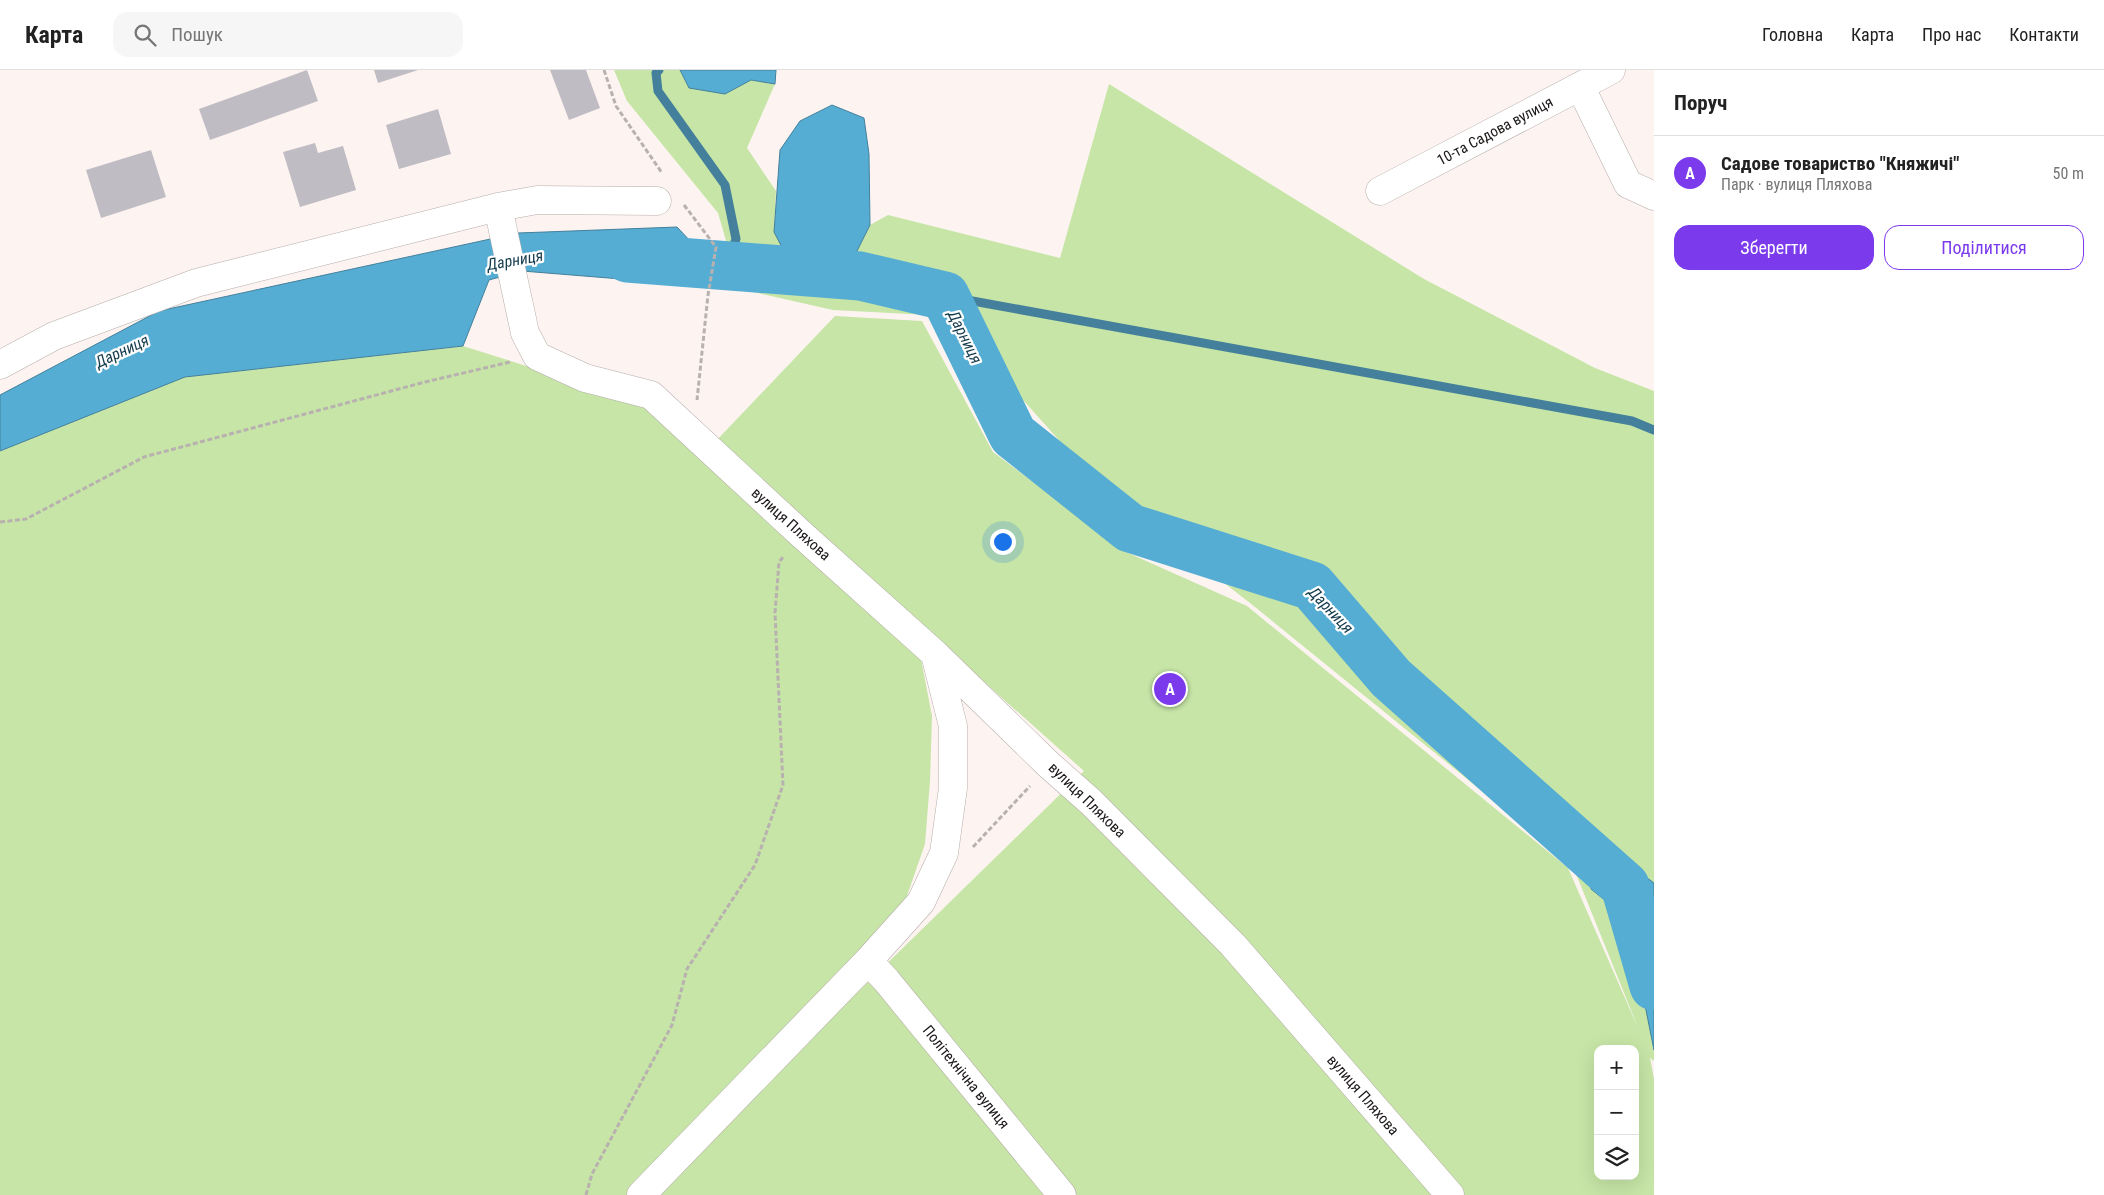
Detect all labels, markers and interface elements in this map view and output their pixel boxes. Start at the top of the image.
search box [113,12,463,57]
text: Карта [25,21,83,49]
icon: search [131,21,159,49]
text: Пошук [171,23,223,46]
text: Головна [1762,24,1823,45]
text: Карта [1851,24,1894,45]
text: Про нас [1922,24,1981,45]
text: Контакти [2009,24,2079,45]
text: Поруч [1674,91,1727,115]
street label: 10-та Садова вулиця [1434,93,1556,169]
text: Садове товариство "Княжичі" [1721,152,1959,175]
text: A [1685,164,1695,183]
text: 50 m [2052,164,2084,183]
text: Парк · вулиця Пляхова [1721,175,1872,194]
button: Зберегти [1674,225,1874,270]
button: Поділитися [1884,225,2084,270]
water label: Дарниця [484,246,545,274]
water label: Дарниця [944,306,986,367]
water label: Дарниця [91,330,152,372]
street label: вулиця Пляхова [748,484,834,564]
your location [990,529,1016,555]
water label: Дарниця [1304,582,1358,638]
pin: A [1154,670,1186,708]
street label: вулиця Пляхова [1045,759,1129,841]
street label: Політехнічна вулиця [919,1022,1013,1132]
map controls [1594,1045,1639,1180]
button: + [1594,1045,1639,1090]
street label: вулиця Пляхова [1323,1051,1403,1139]
button: − [1594,1090,1639,1135]
button: layers [1594,1135,1639,1180]

